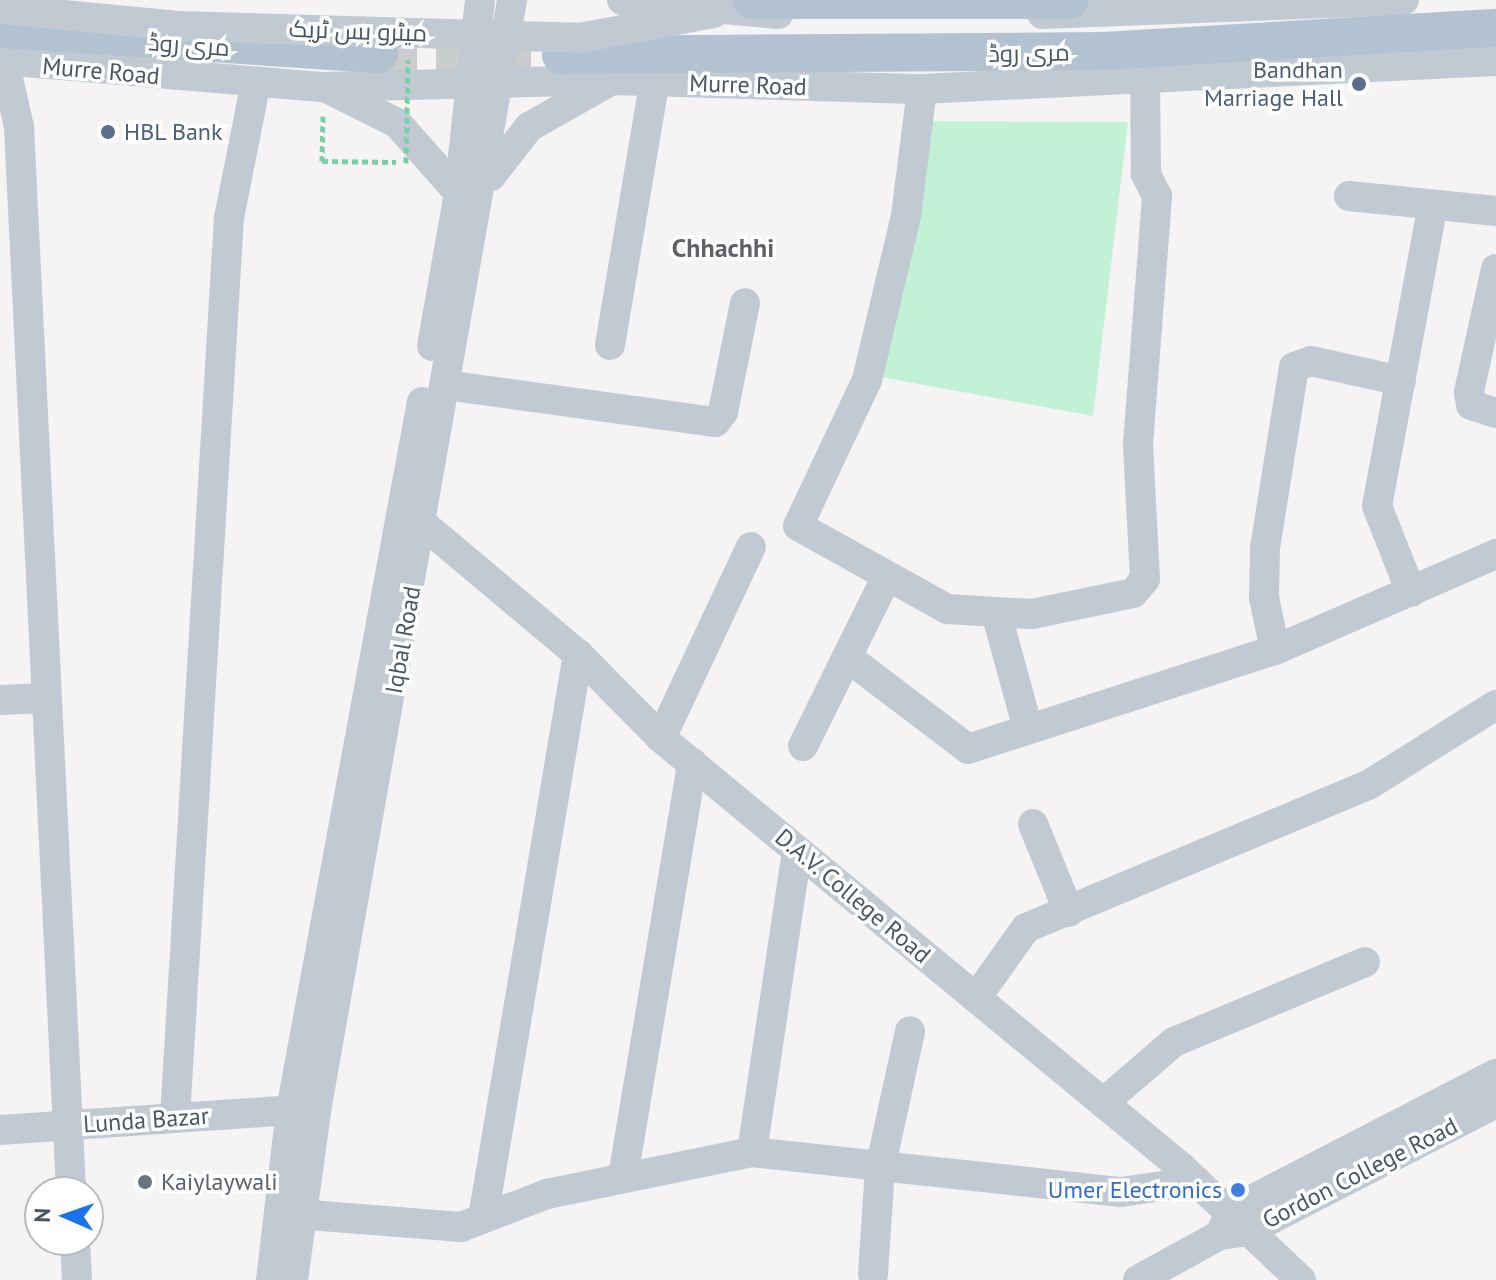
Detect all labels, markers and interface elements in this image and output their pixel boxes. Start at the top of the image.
street label: میٹرو بس ٹریک [288,14,428,48]
street label: مری روڈ [147,28,231,62]
street label: مری روڈ [988,38,1070,68]
street label: Murre Road [41,52,161,90]
place label: Bandhan Marriage Hall [1204,56,1343,112]
street label: Murre Road [689,69,807,101]
marker: Bandhan Marriage Hall [1350,75,1368,93]
place label: HBL Bank [124,118,224,146]
marker: HBL Bank [99,123,117,141]
district label: Chhachhi [672,232,774,264]
street label: Iqbal Road [379,584,427,696]
street label: D.A.V. College Road [769,822,937,970]
street label: Lunda Bazar [82,1101,210,1139]
street label: Gordon College Road [1258,1111,1462,1235]
place label: Kaiylaywali [161,1168,278,1196]
marker: Kaiylaywali [136,1173,154,1191]
north arrow [24,1176,104,1256]
place label: Umer Electronics [1048,1176,1222,1204]
marker: Umer Electronics [1229,1181,1247,1199]
text: N [28,1208,56,1223]

